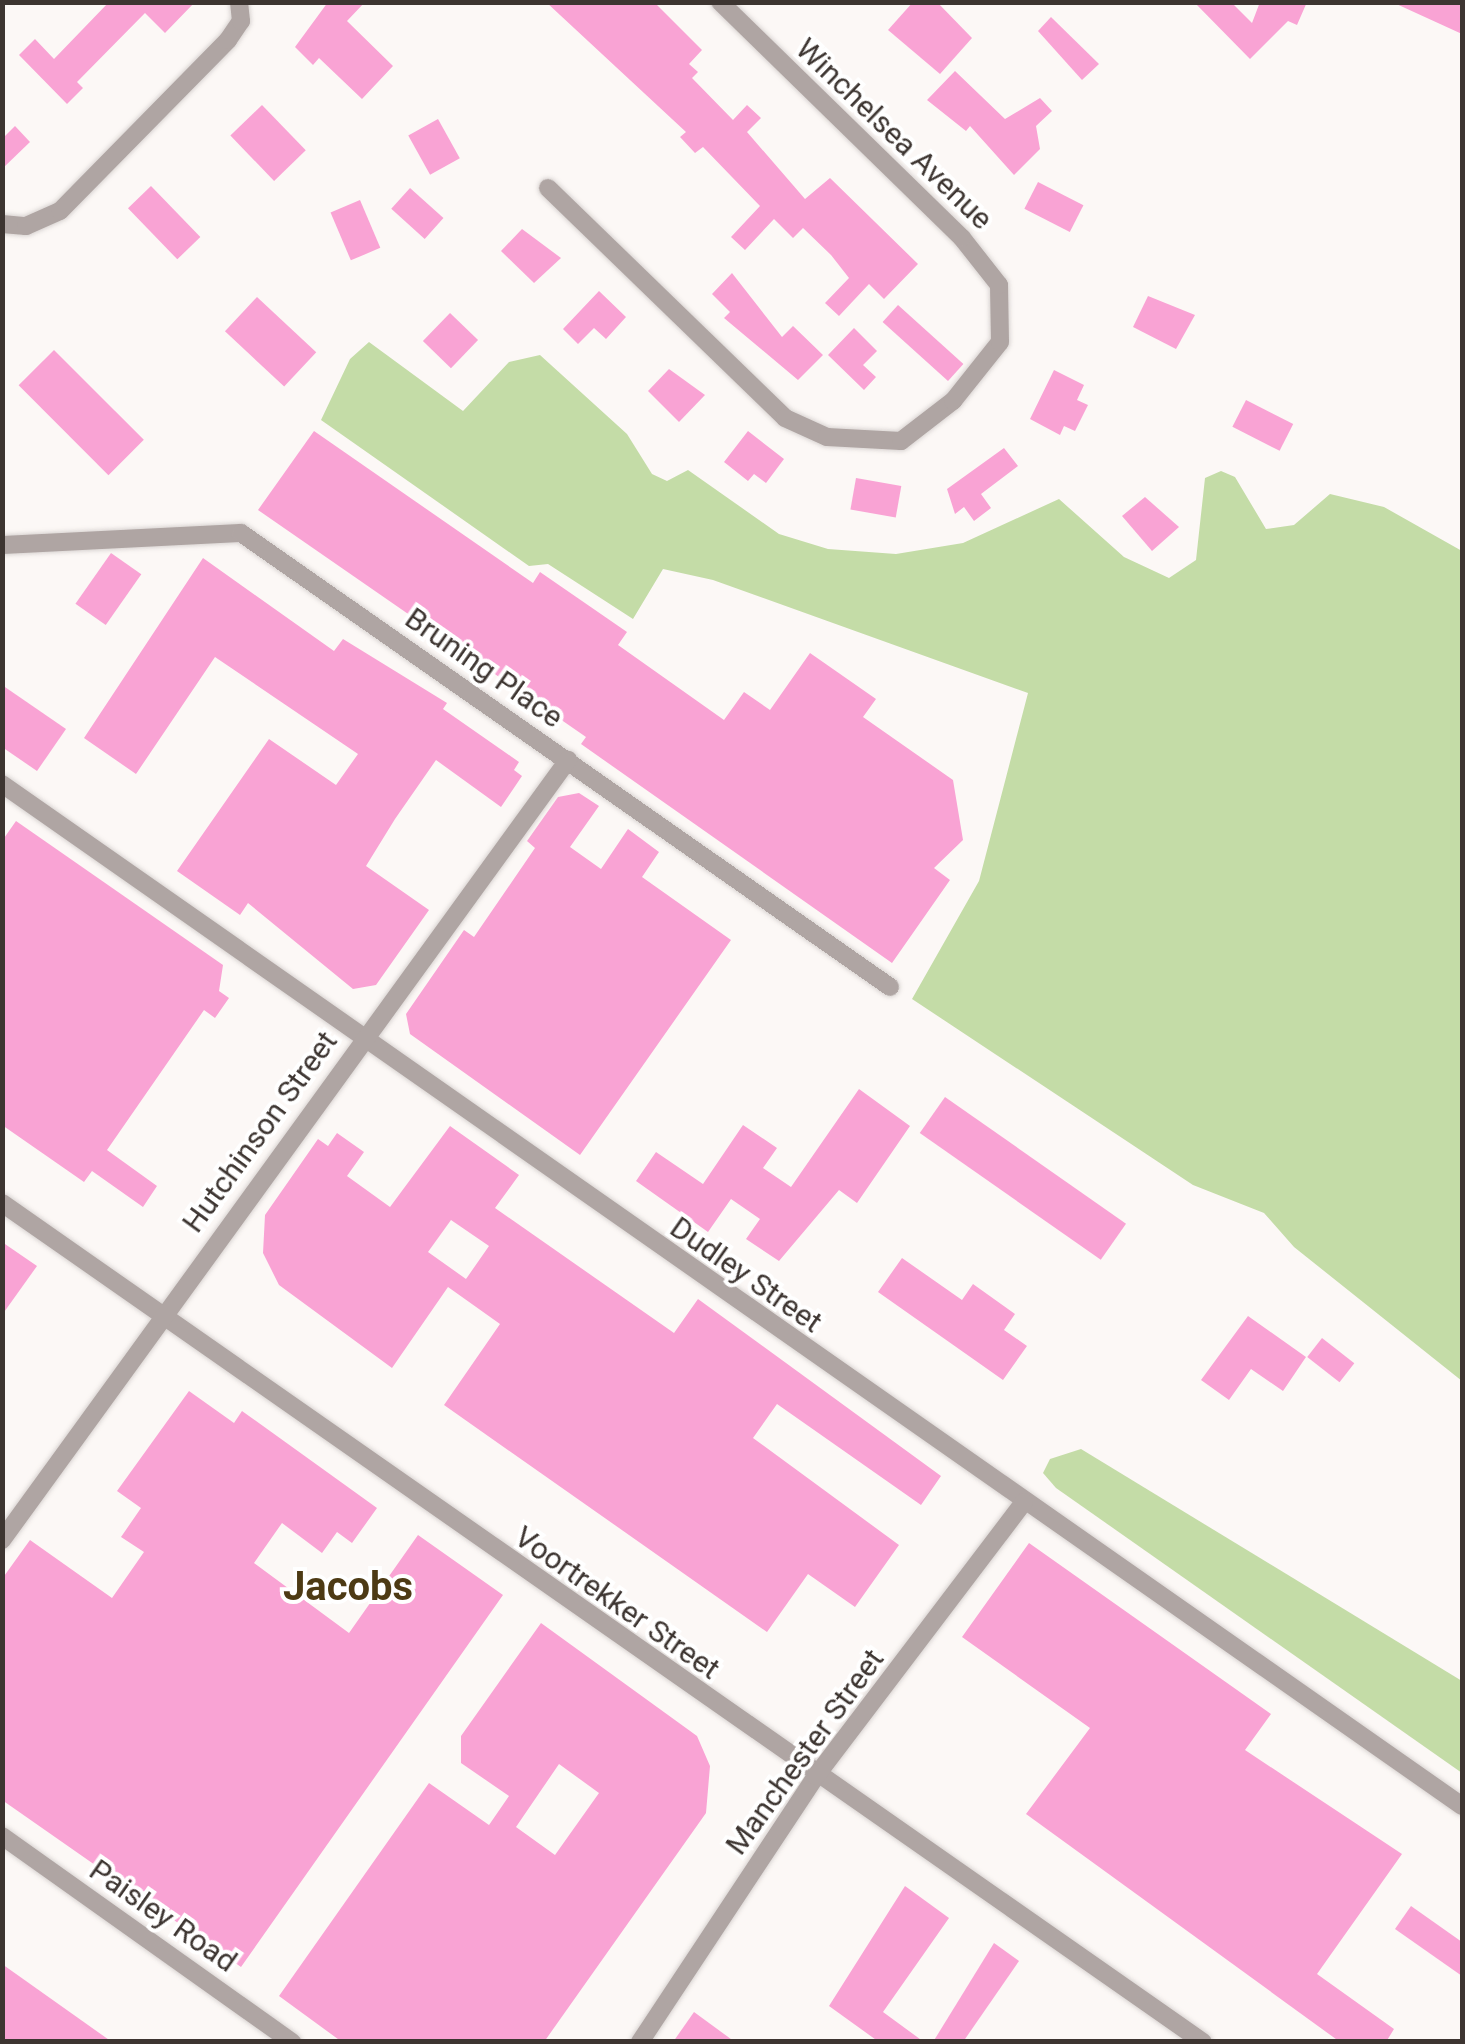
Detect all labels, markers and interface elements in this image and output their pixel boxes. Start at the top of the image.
street label: Winchelsea Avenue [788,31,1000,237]
street label: Bruning Place [398,600,570,736]
street label: Hutchinson Street [175,1025,345,1239]
street label: Dudley Street [663,1210,829,1340]
street label: Voortrekker Street [508,1519,726,1687]
district label: Jacobs [283,1563,413,1611]
street label: Manchester Street [718,1642,892,1862]
street label: Paisley Road [82,1852,244,1980]

